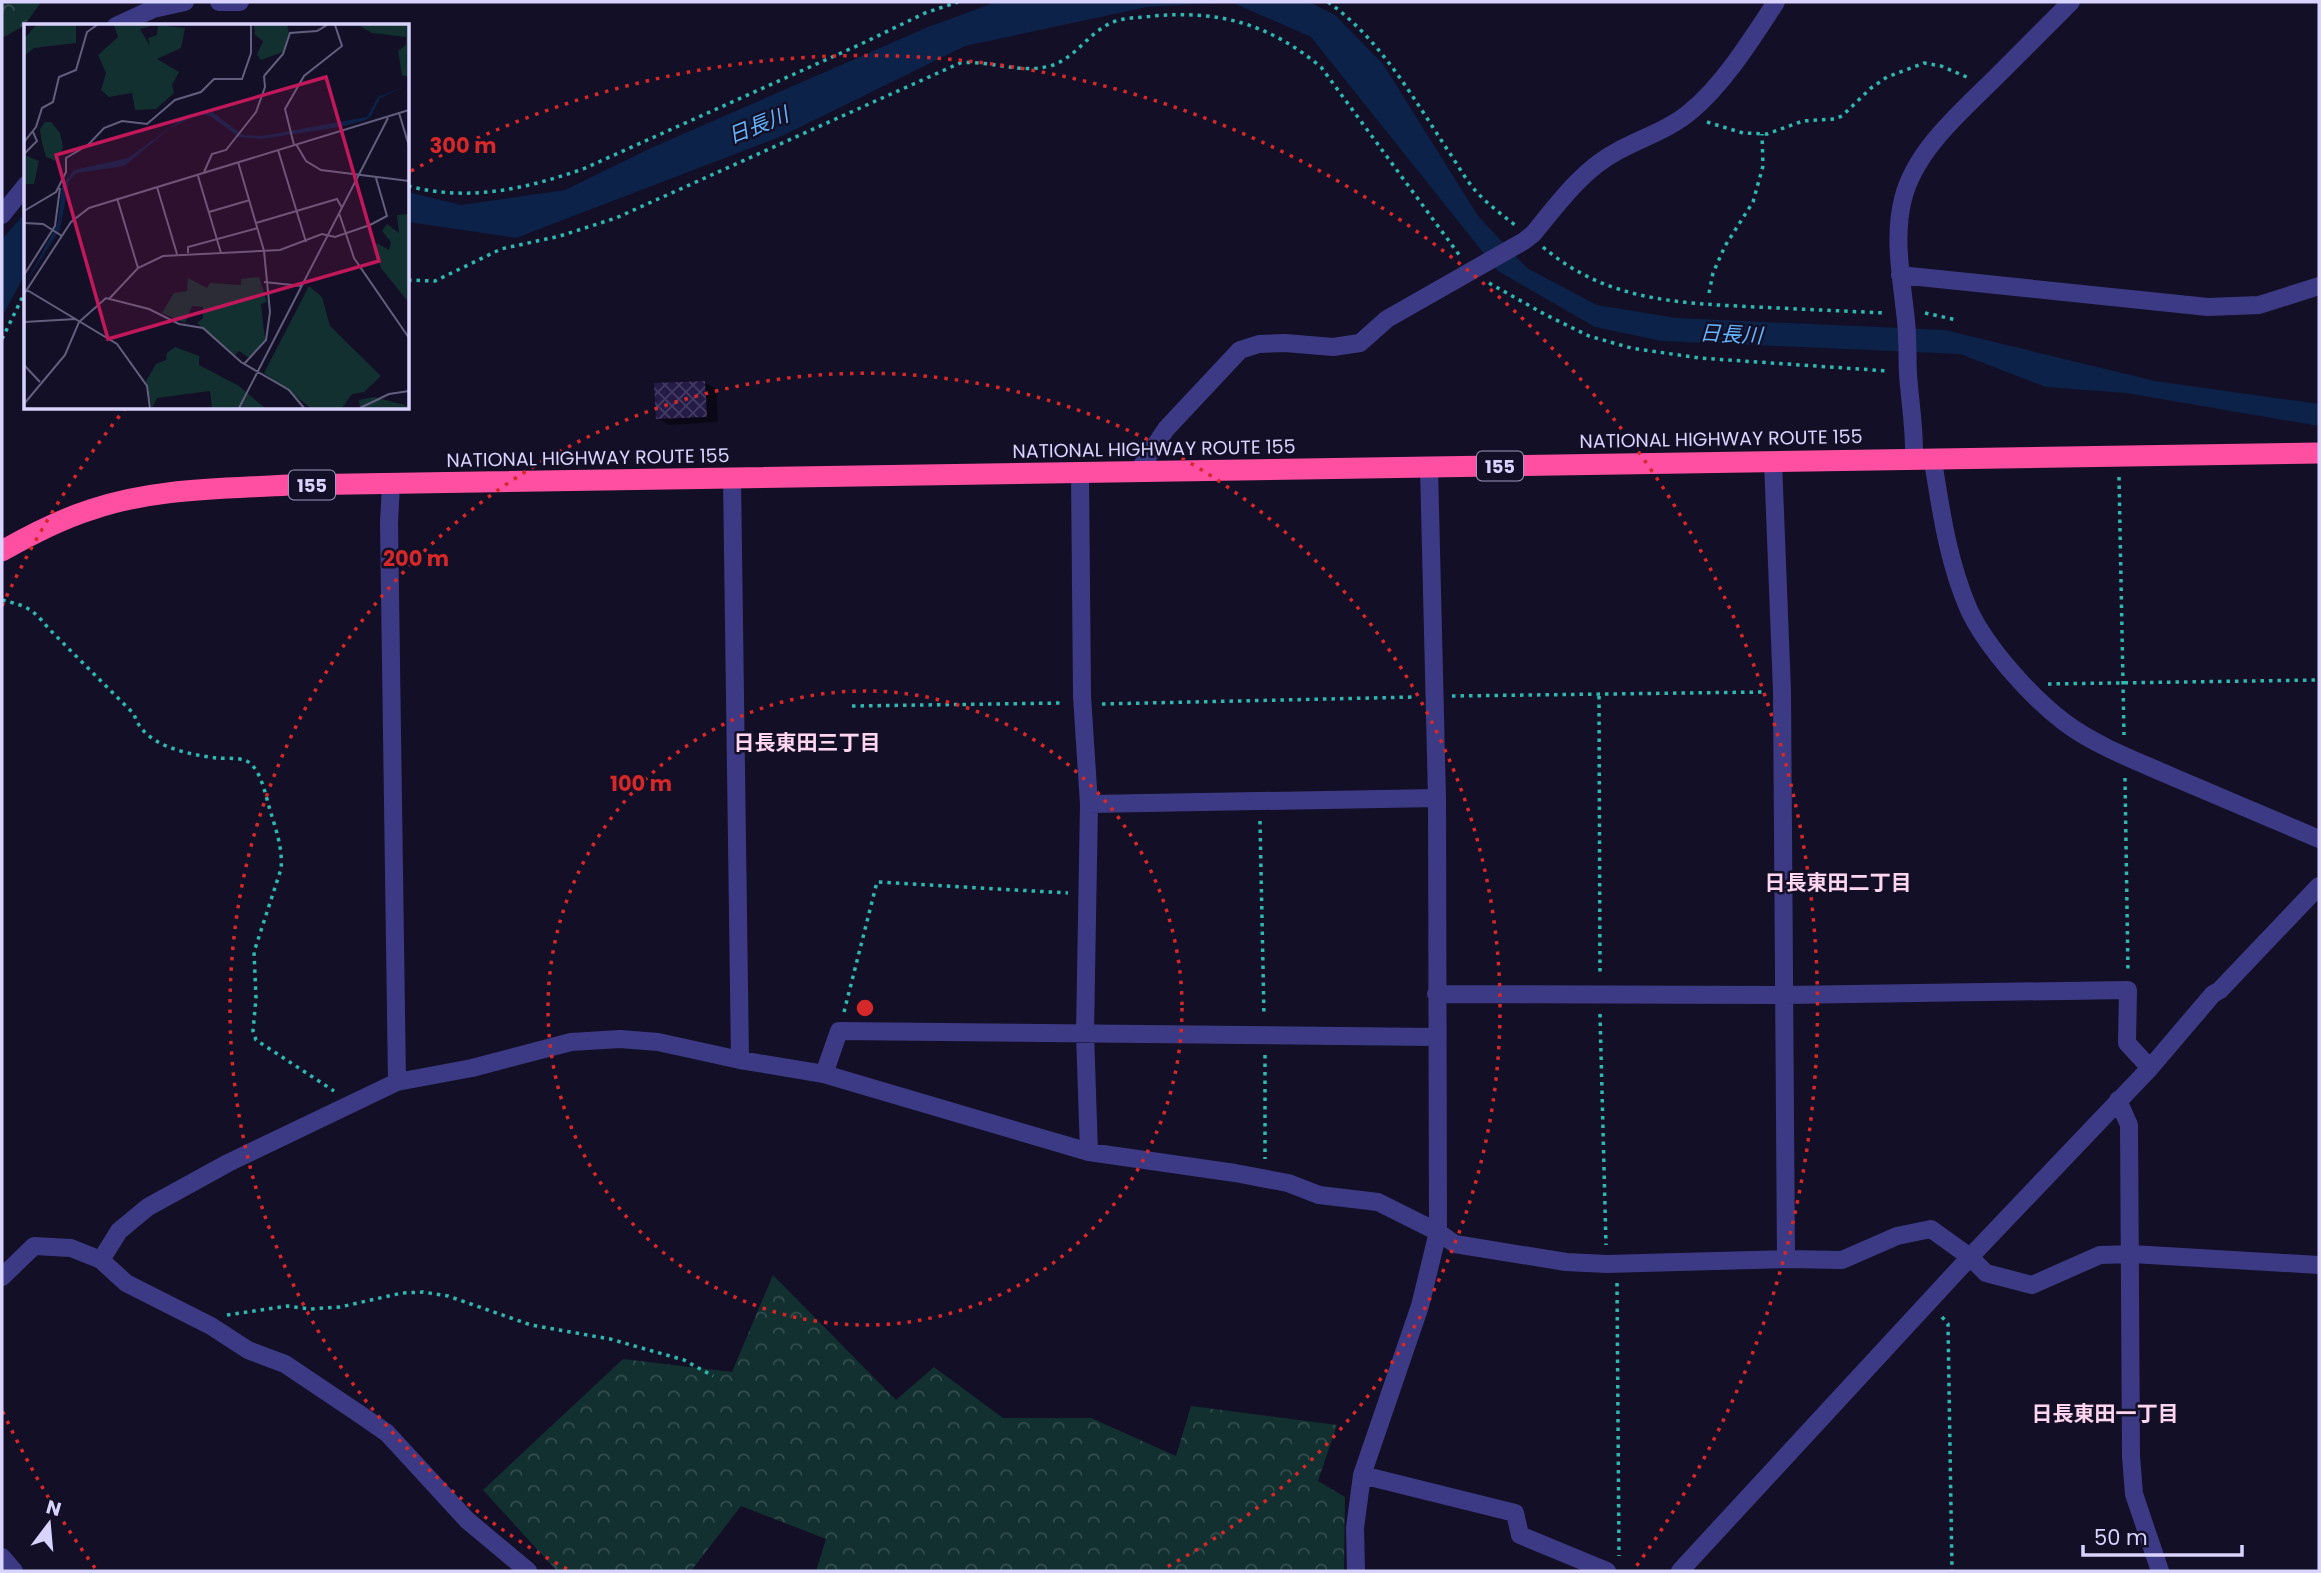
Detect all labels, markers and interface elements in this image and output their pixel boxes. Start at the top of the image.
inset map [24,24,410,410]
water label: 日長川 [723,99,794,150]
text: 300 m [430,131,496,160]
water label: 日長川 [1699,318,1765,350]
street label: NATIONAL HIGHWAY ROUTE 155 [1579,423,1863,455]
street label: NATIONAL HIGHWAY ROUTE 155 [1012,433,1296,465]
street label: NATIONAL HIGHWAY ROUTE 155 [446,442,730,474]
road number: 155 [1477,452,1523,480]
road number: 155 [289,471,335,500]
text: 200 m [383,544,449,573]
district label: 日長東田三丁目 [734,728,881,757]
text: 100 m [610,769,672,798]
district label: 日長東田二丁目 [1765,868,1912,897]
centre of rings [853,996,877,1020]
district label: 日長東田一丁目 [2032,1399,2179,1428]
north arrow [14,1489,84,1559]
text: N [43,1493,64,1523]
scale bar [2083,1514,2242,1558]
text: 50 m [2094,1523,2148,1552]

